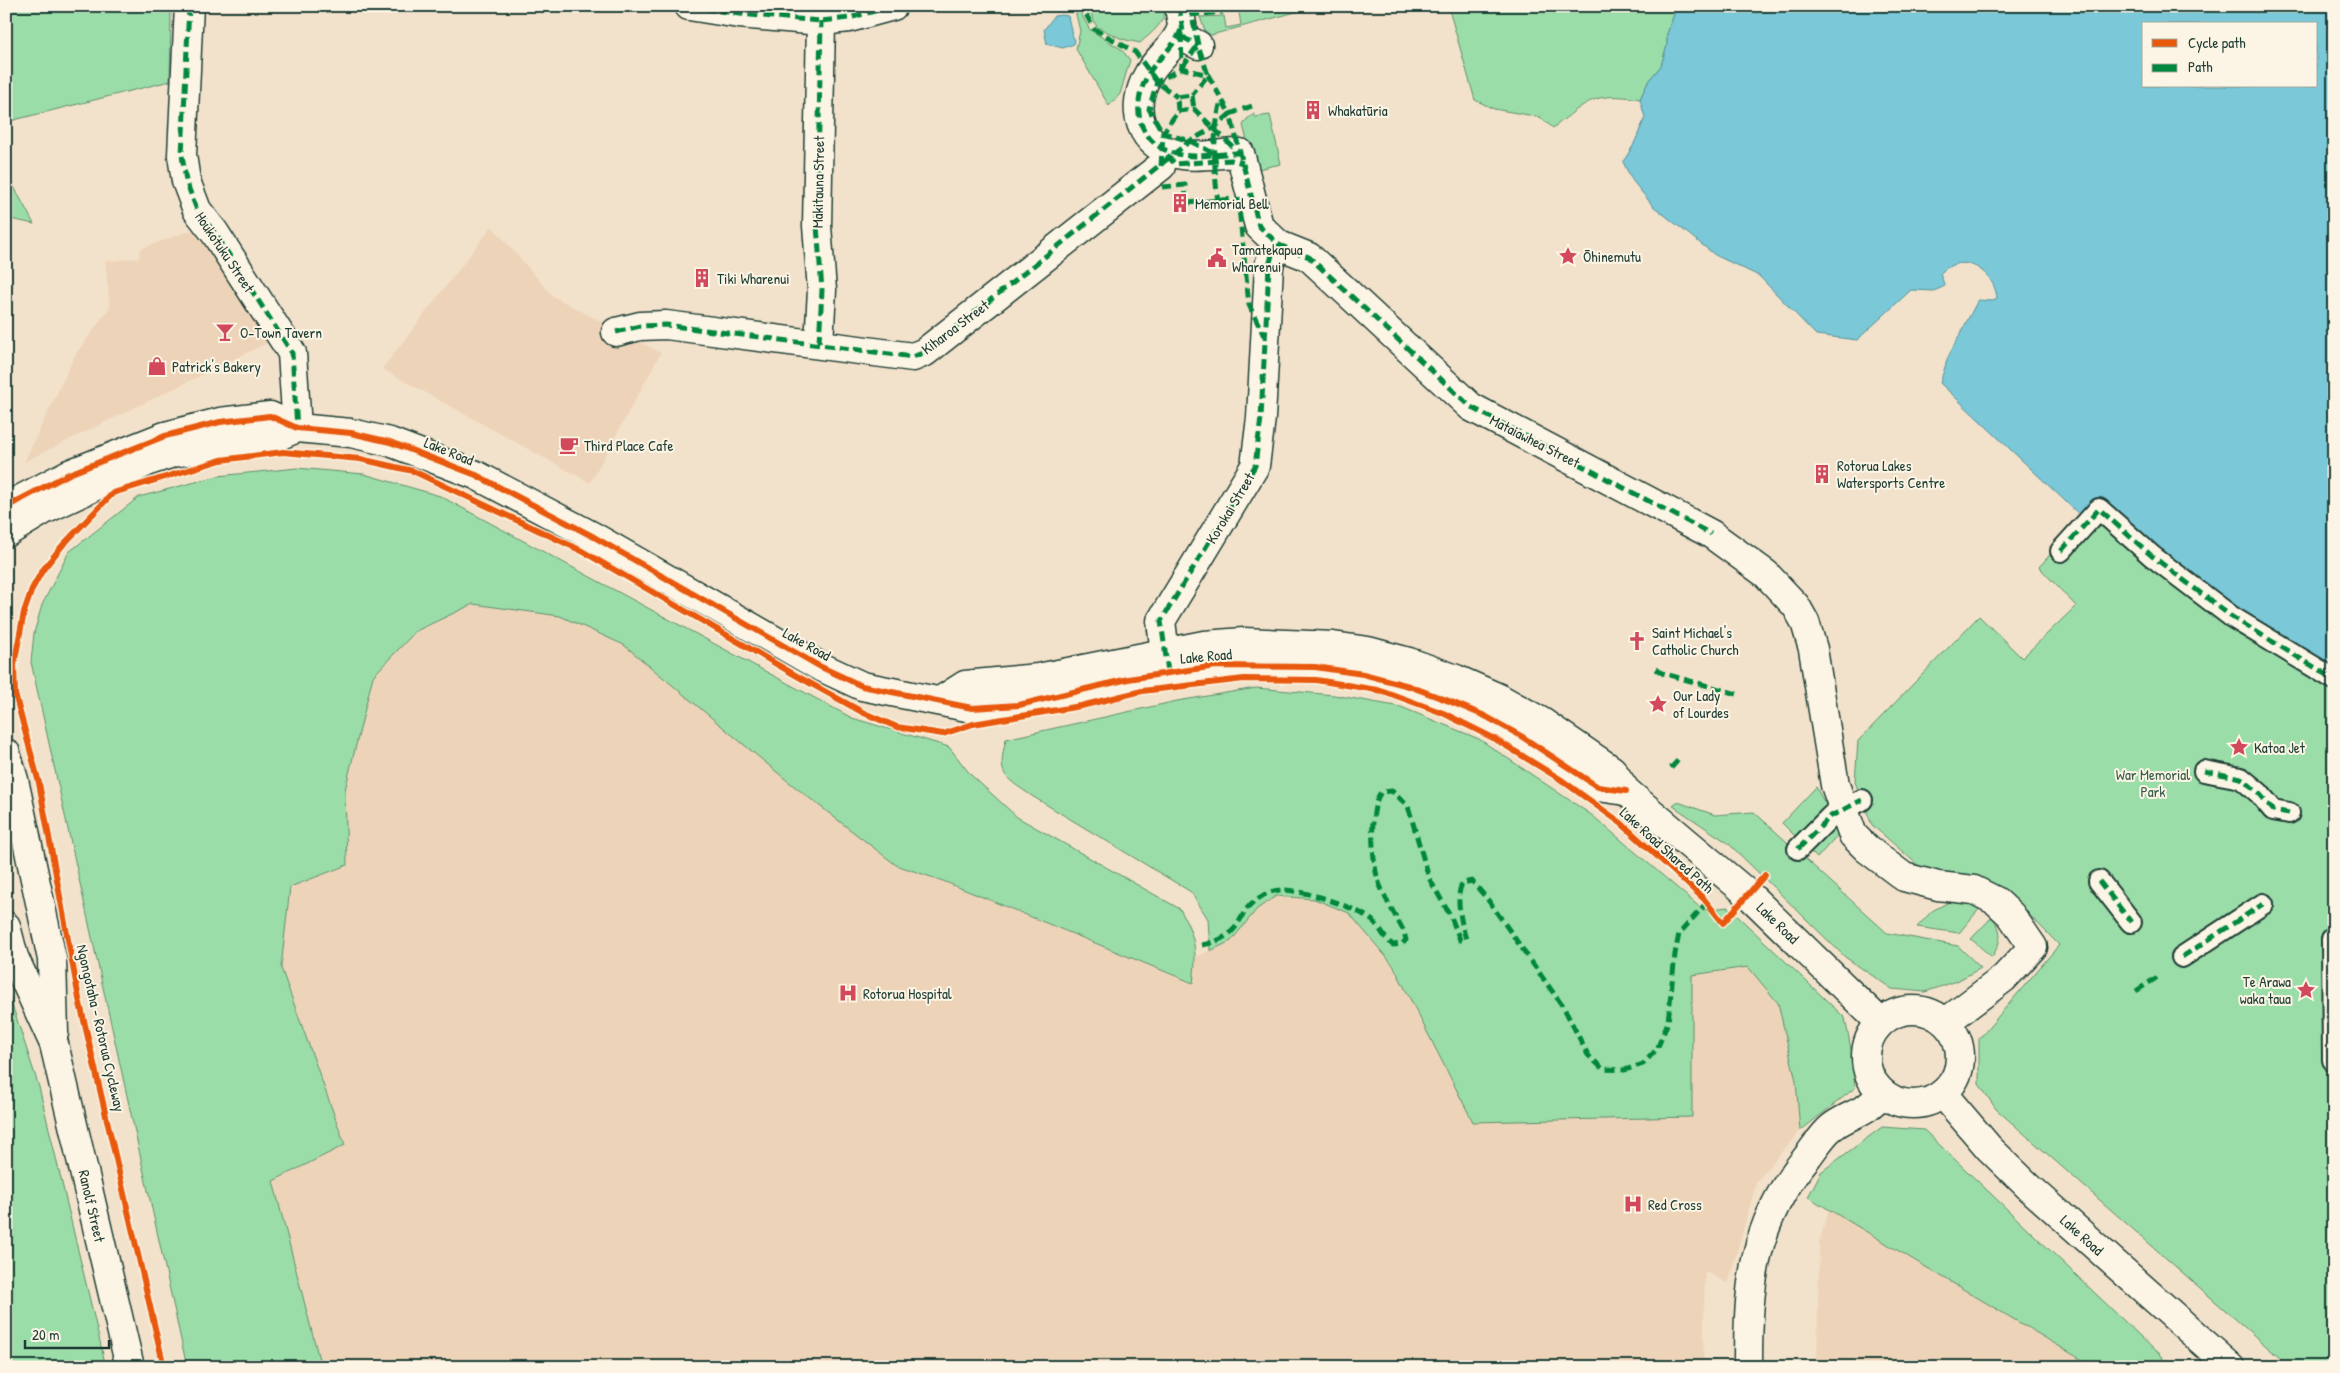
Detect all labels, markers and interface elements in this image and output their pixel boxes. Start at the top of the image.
legend [2142,22,2318,88]
text: Cycle path [2188,32,2246,53]
text: Path [2188,56,2213,77]
building icon: Whakatūria [1302,99,1324,121]
place label: Whakatūria [1328,100,1388,121]
street label: Makitauna Street [807,135,829,228]
building icon: Memorial Bell [1169,192,1191,214]
place label: Memorial Bell [1195,193,1269,214]
street label: Houkotuku Street [190,208,260,297]
place label: Tamatekapua Wharenui [1232,239,1303,277]
place icon: Ōhinemutu [1557,245,1579,267]
place label: Ōhinemutu [1583,246,1641,267]
public building icon: Tamatekapua Wharenui [1206,247,1228,269]
building icon: Tiki Wharenui [691,267,713,289]
place label: Tiki Wharenui [717,268,790,289]
street label: Kiharoa Street [917,294,994,359]
bar icon: O-Town Tavern [214,321,236,343]
place label: O-Town Tavern [240,322,322,343]
shop icon: Patrick's Bakery [146,355,168,377]
place label: Patrick's Bakery [172,356,261,377]
street label: Mataiawhea Street [1486,409,1584,473]
street label: Lake Road [421,432,477,470]
cafe icon: Third Place Cafe [558,434,580,456]
place label: Third Place Cafe [584,435,674,456]
place label: Rotorua Lakes Watersports Centre [1837,455,1945,493]
building icon: Rotorua Lakes Watersports Centre [1811,463,1833,485]
street label: Korokai Street [1201,468,1260,548]
street label: Lake Road [779,622,835,666]
place label: Saint Michael's Catholic Church [1652,622,1739,660]
church icon: Saint Michael's Catholic Church [1626,630,1648,652]
street label: Lake Road [1179,643,1233,669]
place label: Our Lady of Lourdes [1673,685,1729,723]
place icon: Our Lady of Lourdes [1647,693,1669,715]
place icon: Katoa Jet [2228,736,2250,758]
place label: Katoa Jet [2254,737,2306,758]
park label: War Memorial Park [2116,764,2190,802]
street label: Lake Road Shared Path [1615,802,1719,898]
street label: Lake Road [1752,897,1804,949]
street label: Ngongotaha - Rotorua Cycleway [72,942,130,1114]
place label: Te Arawa waka taua [2240,971,2291,1009]
place icon: Te Arawa waka taua [2295,979,2317,1001]
hospital icon: Rotorua Hospital [837,982,859,1004]
place label: Rotorua Hospital [863,983,952,1004]
street label: Ranolf Street [74,1168,111,1245]
hospital icon: Red Cross [1622,1193,1644,1215]
place label: Red Cross [1648,1194,1702,1215]
street label: Lake Road [2056,1210,2108,1260]
scale bar [25,1318,109,1350]
text: 20 m [32,1324,59,1345]

